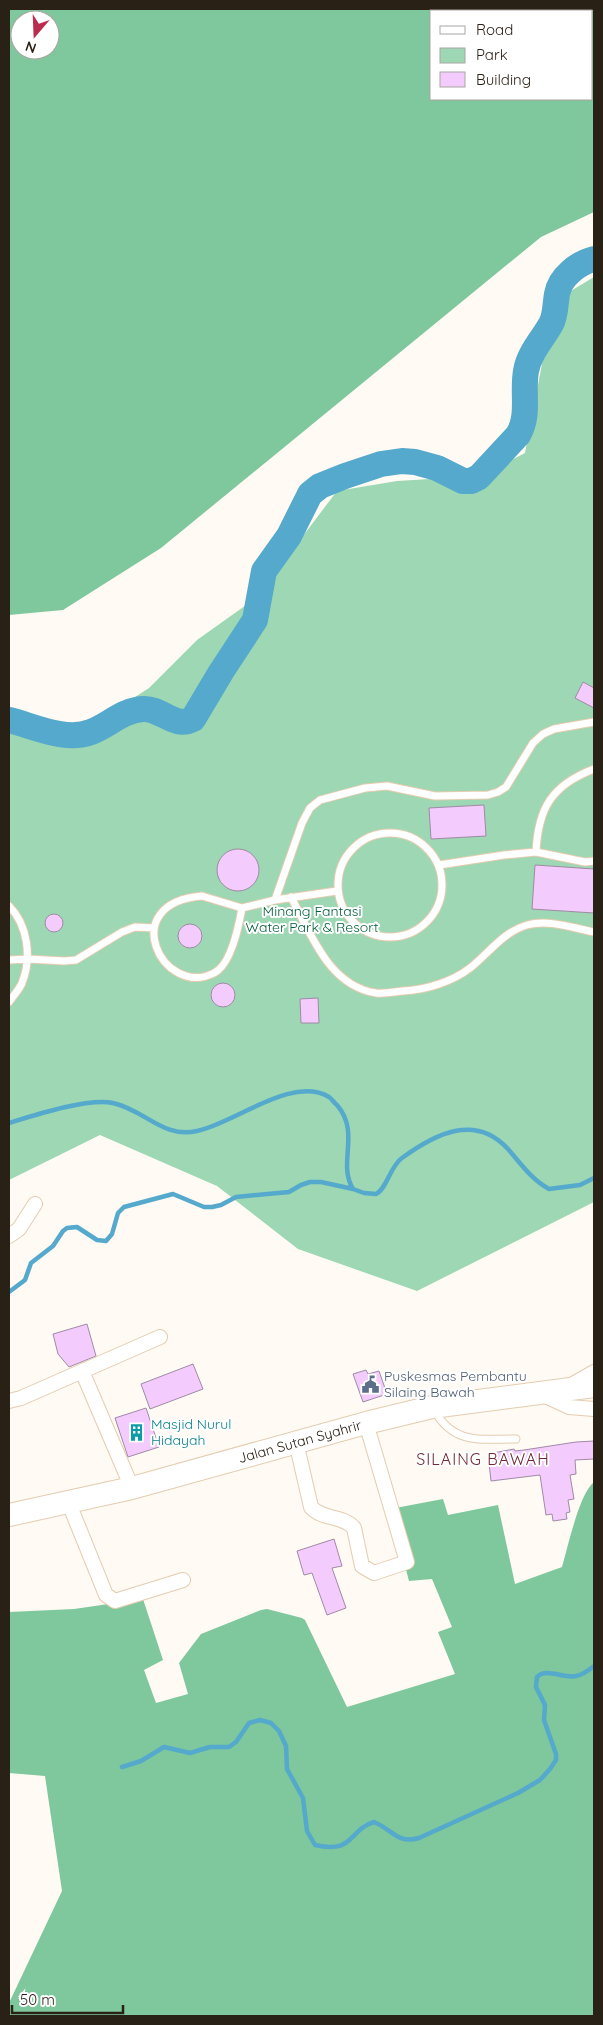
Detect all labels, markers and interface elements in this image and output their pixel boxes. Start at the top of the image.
north arrow [10,10,60,60]
legend [430,10,593,100]
text: Road [476,20,513,39]
text: N [23,37,39,57]
text: Park [476,45,508,64]
text: Building [476,70,531,89]
park label: Minang Fantasi Water Park & Resort [246,902,379,936]
place label: Puskesmas Pembantu Silaing Bawah [384,1367,527,1401]
public building icon: Puskesmas Pembantu Silaing Bawah [360,1374,380,1394]
place label: Masjid Nurul Hidayah [151,1415,231,1449]
street label: Jalan Sutan Syahrir [236,1416,364,1467]
building icon: Masjid Nurul Hidayah [127,1422,147,1442]
district label: SILAING BAWAH [416,1449,550,1469]
scale bar [12,1982,124,2014]
text: 50 m [20,1990,55,2009]

